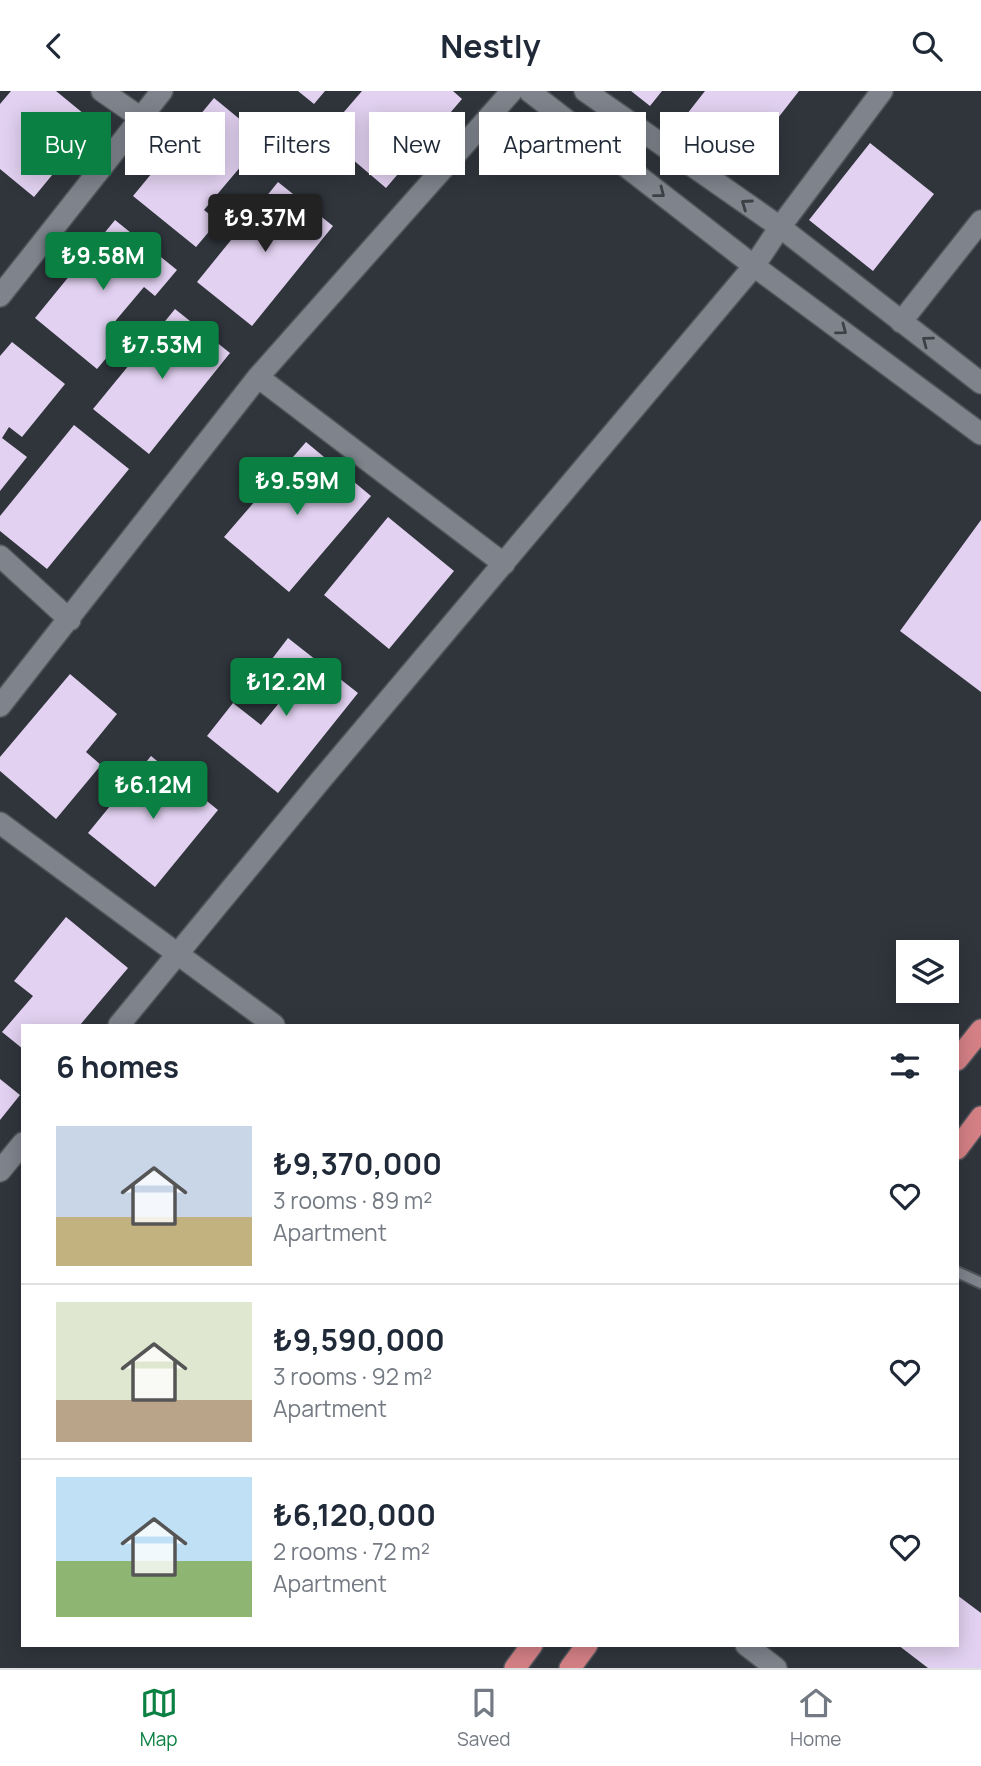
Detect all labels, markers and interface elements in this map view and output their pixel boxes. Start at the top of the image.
text: Nestly [440,24,541,68]
icon: back [35,27,73,65]
icon: search [908,27,946,65]
chip: Buy [21,112,111,175]
chip: Rent [125,112,225,175]
chip: Filters [239,112,355,175]
chip: New [369,112,465,175]
chip: Apartment [479,112,646,175]
chip: House [660,112,779,175]
one-way arrow [653,184,665,197]
pin: ₺9.37M [208,195,322,254]
one-way arrow [741,200,754,212]
text: ₺9.37M [224,201,306,233]
pin: ₺9.58M [46,233,160,292]
text: ₺9.58M [61,239,145,271]
pin: ₺7.53M [105,321,219,381]
one-way arrow [834,322,846,335]
text: ₺7.53M [122,328,202,360]
one-way arrow [922,337,935,350]
pin: ₺9.59M [240,457,354,517]
text: ₺9.59M [255,464,339,496]
pin: ₺12.2M [229,659,343,718]
text: ₺12.2M [246,665,326,697]
pin: ₺6.12M [96,761,210,821]
text: ₺6.12M [114,768,192,800]
map controls [896,940,959,1003]
button: layers [896,940,959,1003]
text: 6 homes [56,1046,179,1087]
icon: filters [886,1047,924,1085]
text: ₺9,370,000 [273,1143,442,1184]
icon: home [112,1154,196,1238]
icon: heart [886,1177,924,1215]
text: 3 rooms · 89 m² [273,1184,433,1216]
text: Apartment [273,1216,387,1248]
text: ₺9,590,000 [273,1319,445,1360]
icon: home [112,1330,196,1414]
icon: heart [886,1353,924,1391]
text: 3 rooms · 92 m² [273,1360,432,1392]
text: Apartment [273,1392,387,1424]
text: ₺6,120,000 [273,1494,436,1535]
icon: home [112,1505,196,1589]
icon: heart [886,1528,924,1566]
text: 2 rooms · 72 m² [273,1535,430,1567]
text: Apartment [273,1567,387,1599]
tab: Map [140,1684,178,1752]
tab: Saved [457,1684,511,1752]
tab: Home [790,1684,841,1752]

